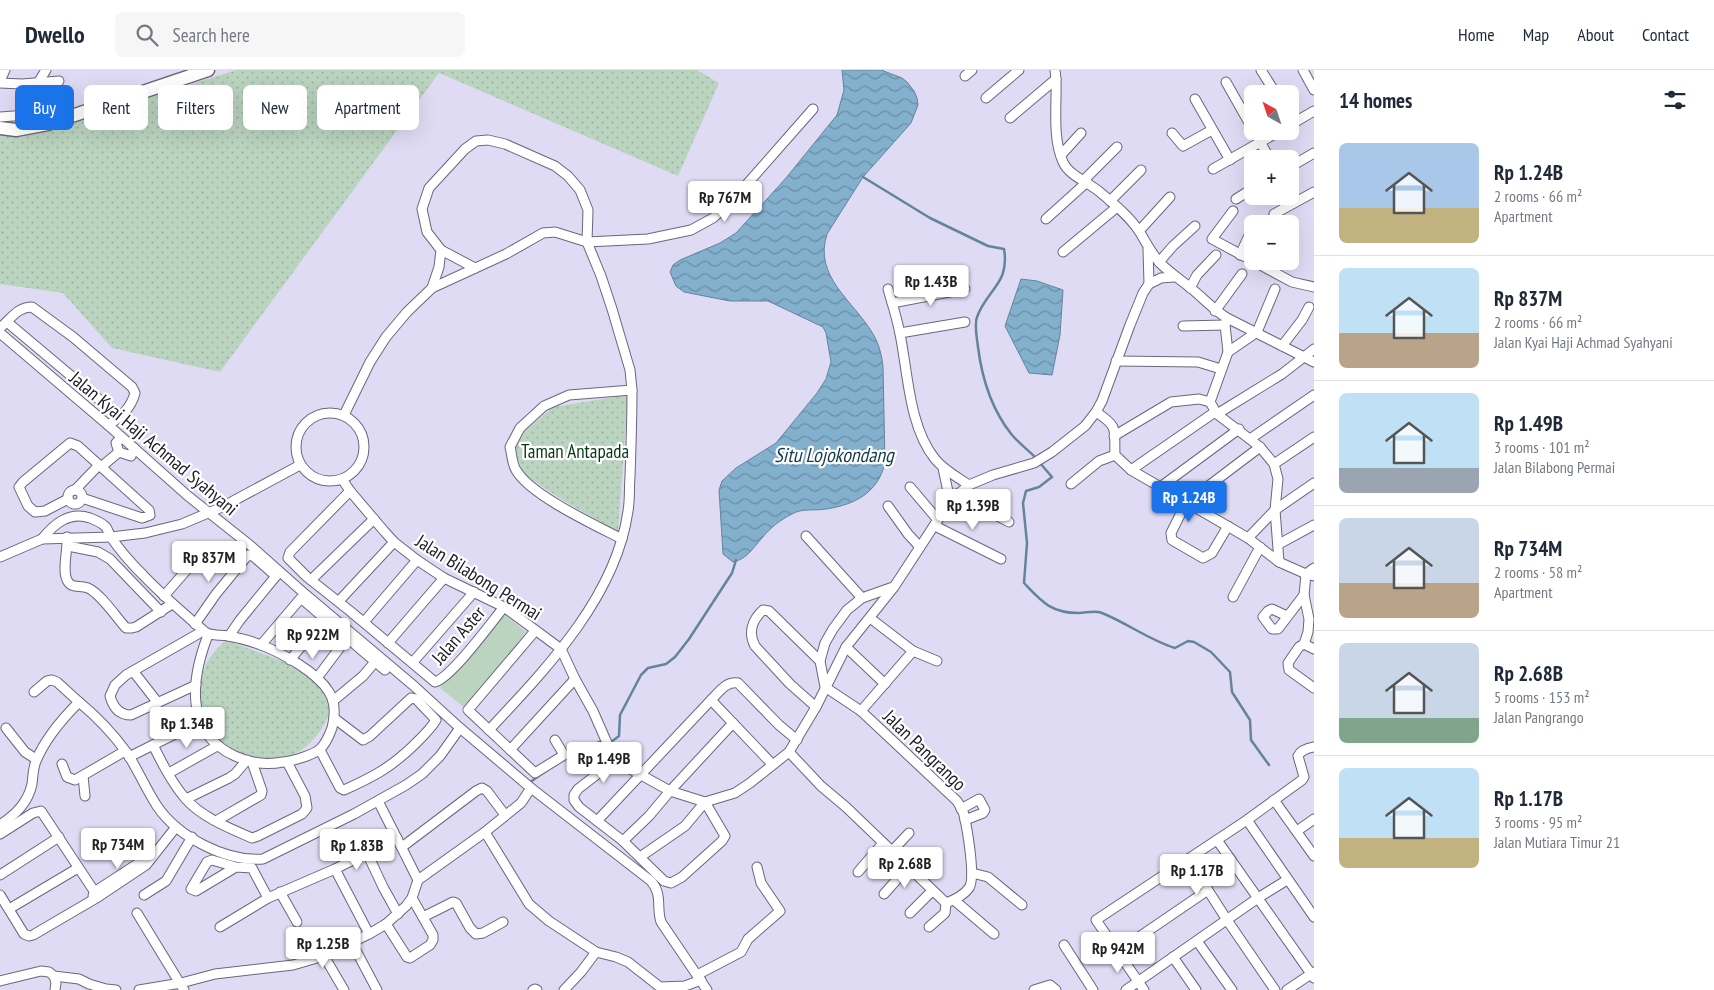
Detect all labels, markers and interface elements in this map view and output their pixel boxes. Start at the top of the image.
search box [115,12,465,57]
text: Dwello [25,19,85,50]
icon: search [133,21,161,49]
text: Search here [173,23,250,47]
text: Home [1458,23,1495,46]
text: Map [1523,23,1549,46]
text: About [1577,23,1614,46]
text: Contact [1642,23,1689,46]
chip: Buy [15,85,74,130]
chip: Rent [84,85,148,130]
chip: Filters [158,85,233,130]
chip: New [243,85,307,130]
chip: Apartment [317,85,419,130]
north arrow [1244,85,1299,140]
map controls [1244,85,1299,270]
icon: filters [1661,86,1689,114]
text: 14 homes [1339,87,1412,114]
button: + [1244,150,1299,205]
text: Rp 1.24B [1494,159,1563,186]
icon: home [1379,163,1439,223]
pin: Rp 767M [679,180,771,223]
text: 2 rooms · 66 m² [1494,186,1582,206]
text: Rp 767M [699,187,751,207]
text: Apartment [1494,206,1553,226]
button: − [1244,215,1299,270]
pin: Rp 1.43B [879,264,983,307]
text: Rp 1.43B [905,271,957,291]
text: Rp 837M [1494,285,1562,312]
icon: home [1379,288,1439,348]
text: 2 rooms · 66 m² [1494,312,1582,332]
text: Jalan Kyai Haji Achmad Syahyani [1494,332,1673,352]
street label: Jalan Kyai Haji Achmad Syahyani [64,365,243,520]
text: Rp 1.49B [1494,410,1563,437]
icon: home [1379,413,1439,473]
text: 3 rooms · 101 m² [1494,437,1590,457]
park label: Taman Antapada [521,439,629,463]
water label: Situ Lojokondang [774,442,895,468]
text: Jalan Bilabong Permai [1494,457,1615,477]
pin: Rp 1.24B [1137,480,1241,523]
text: Rp 1.24B [1163,487,1215,507]
pin: Rp 1.39B [921,488,1025,531]
text: Rp 1.39B [947,495,999,515]
street label: Jalan Bilabong Permai [411,528,546,625]
text: Rp 734M [1494,535,1562,562]
icon: home [1379,538,1439,598]
pin: Rp 837M [163,540,255,583]
text: Rp 837M [183,547,235,567]
text: 2 rooms · 58 m² [1494,562,1582,582]
text: Apartment [1494,582,1553,602]
street label: Jalan Aster [425,600,490,670]
pin: Rp 922M [267,618,359,660]
text: Rp 922M [287,624,339,644]
text: Rp 2.68B [1494,660,1563,687]
icon: home [1379,663,1439,723]
text: 5 rooms · 153 m² [1494,687,1590,707]
street label: Jalan Pangrango [878,704,972,796]
pin: Rp 1.34B [135,706,239,749]
text: Jalan Pangrango [1494,707,1584,727]
text: Rp 1.34B [161,713,213,733]
pin: Rp 1.49B [552,742,656,784]
text: Rp 1.49B [578,748,630,768]
text: Rp 1.17B [1494,785,1563,812]
icon: home [1379,788,1439,848]
text: 3 rooms · 95 m² [1494,812,1582,832]
pin: Rp 734M [72,828,164,870]
pin: Rp 1.83B [305,828,409,871]
text: Jalan Mutiara Timur 21 [1494,832,1620,852]
text: Rp 734M [92,834,144,854]
text: Rp 1.83B [331,835,383,855]
pin: Rp 2.68B [853,846,957,889]
text: Rp 2.68B [879,853,931,873]
pin: Rp 1.17B [1145,854,1249,896]
text: Rp 1.17B [1171,860,1223,880]
pin: Rp 1.25B [271,926,375,969]
pin: Rp 942M [1072,932,1164,974]
text: Rp 1.25B [297,933,349,953]
text: Rp 942M [1092,938,1144,958]

